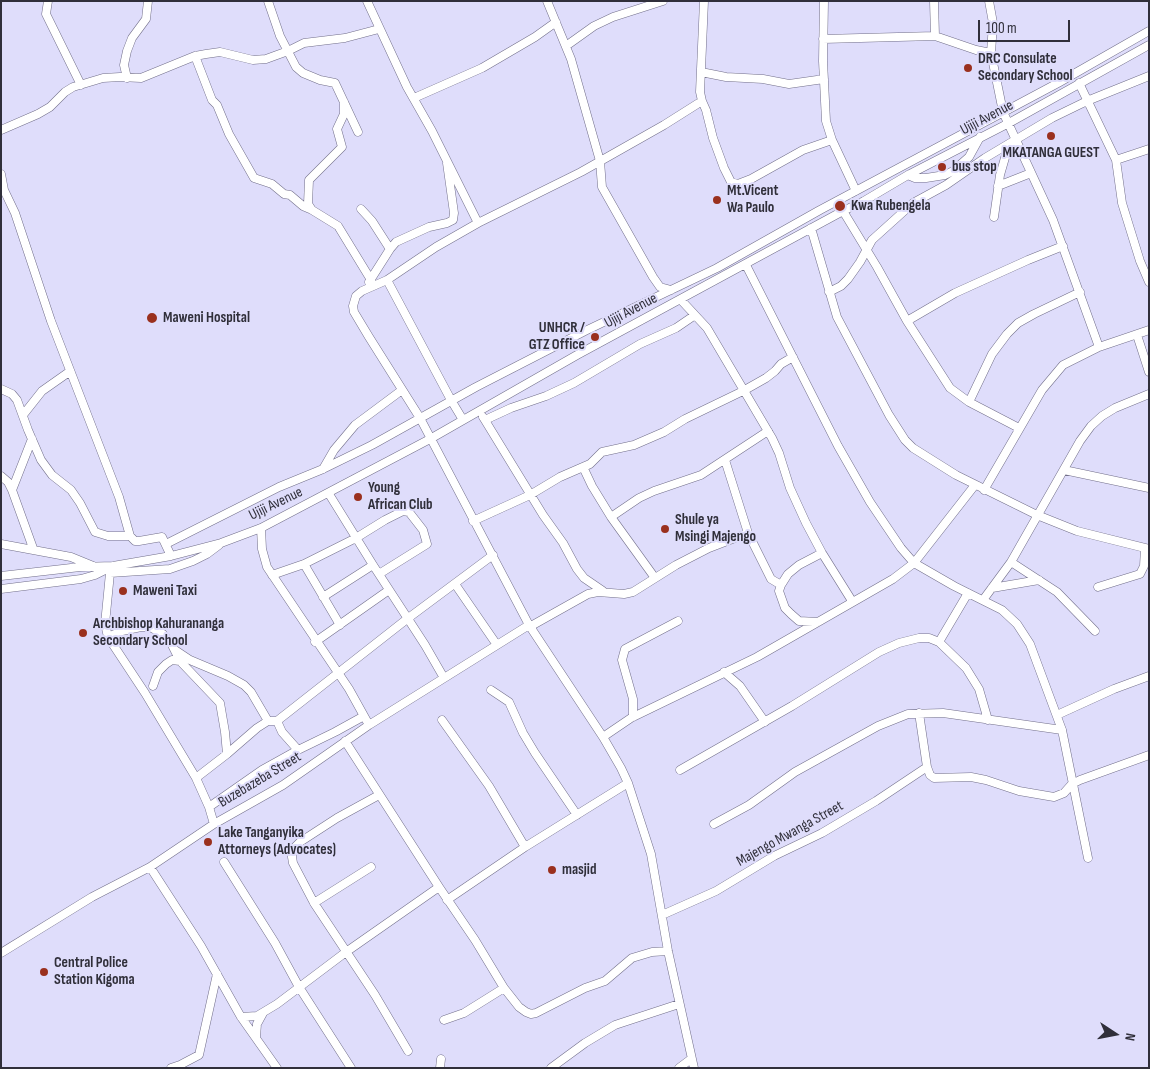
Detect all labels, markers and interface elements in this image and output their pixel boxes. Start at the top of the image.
scale bar [980,10,1072,42]
text: 100 m [986,19,1017,38]
place label: DRC Consulate Secondary School [978,50,1073,85]
marker: DRC Consulate Secondary School [962,62,974,74]
street label: Ujiji Avenue [957,97,1017,139]
marker: MKATANGA GUEST [1045,130,1057,142]
place label: MKATANGA GUEST [1002,144,1100,162]
place label: bus stop [952,158,997,176]
marker: bus stop [936,161,948,173]
place label: Mt.Vicent Wa Paulo [727,182,779,217]
marker: Mt.Vicent Wa Paulo [711,194,723,206]
place label: Kwa Rubengela [851,197,931,215]
marker: Kwa Rubengela [833,199,847,213]
street label: Ujiji Avenue [601,290,661,332]
place label: Maweni Hospital [163,309,250,327]
marker: Maweni Hospital [145,311,159,325]
place label: UNHCR / GTZ Office [529,319,585,354]
marker: UNHCR / GTZ Office [589,331,601,343]
place label: Young African Club [368,479,433,514]
street label: Ujiji Avenue [246,483,306,525]
marker: Young African Club [352,491,364,503]
place label: Shule ya Msingi Majengo [675,511,756,546]
marker: Shule ya Msingi Majengo [659,523,671,535]
place label: Maweni Taxi [133,582,197,600]
marker: Maweni Taxi [117,585,129,597]
place label: Archbishop Kahurananga Secondary School [93,615,224,650]
marker: Archbishop Kahurananga Secondary School [77,627,89,639]
street label: Buzebazeba Street [215,748,305,812]
street label: Majengo Mwanga Street [733,797,847,871]
place label: Lake Tanganyika Attorneys (Advocates) [218,824,336,859]
marker: Lake Tanganyika Attorneys (Advocates) [202,836,214,848]
place label: masjid [562,861,596,879]
marker: masjid [546,864,558,876]
place label: Central Police Station Kigoma [54,954,135,989]
marker: Central Police Station Kigoma [38,966,50,978]
north arrow [1090,1009,1140,1059]
text: N [1121,1032,1139,1042]

